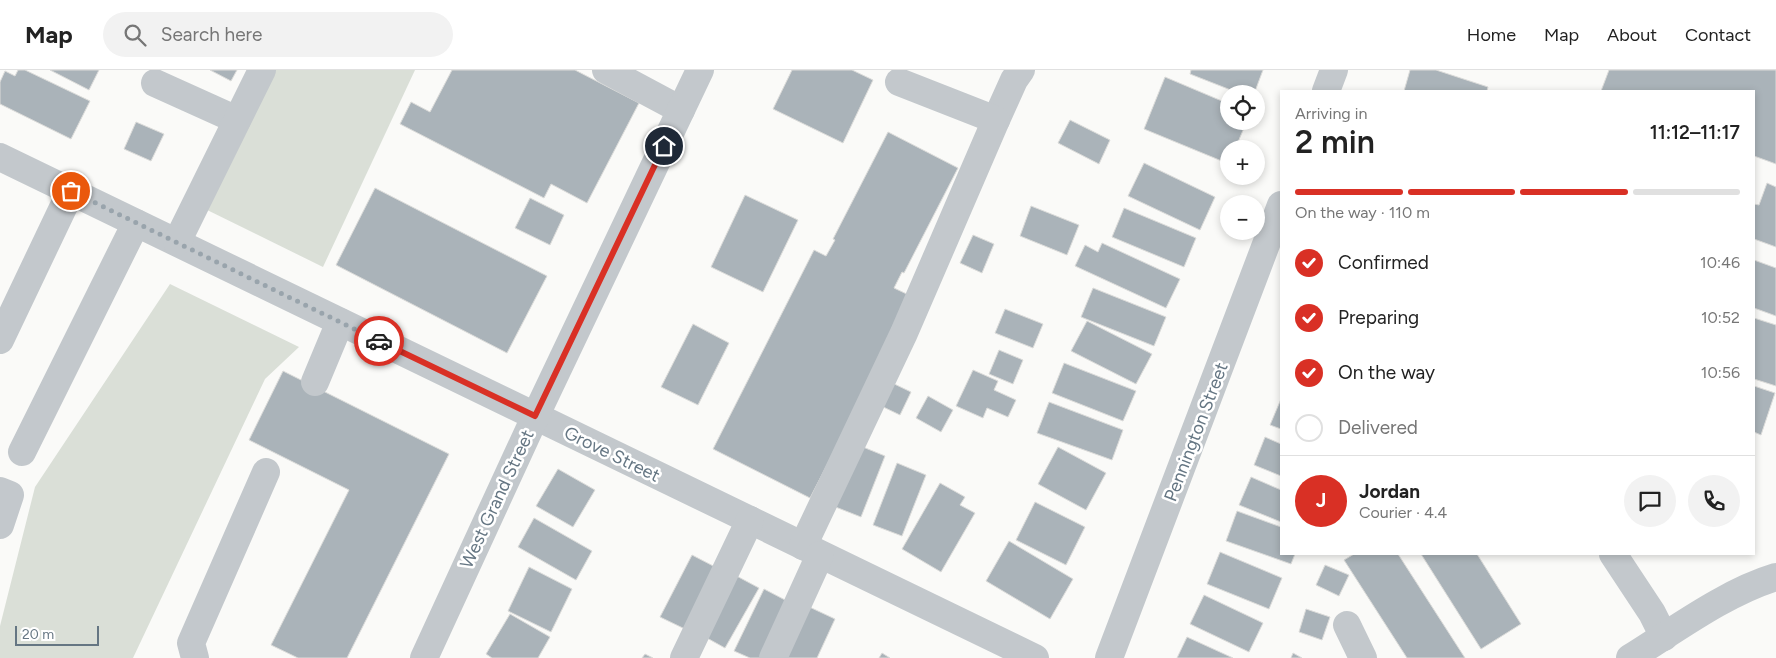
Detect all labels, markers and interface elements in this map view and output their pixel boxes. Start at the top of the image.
search box [103,12,453,57]
text: Map [25,20,73,49]
icon: search [121,21,149,49]
text: Search here [161,23,262,46]
text: Home [1467,24,1516,46]
text: Map [1544,24,1579,46]
text: About [1607,24,1657,46]
text: Contact [1685,24,1751,46]
map controls [1220,85,1265,240]
button: locate [1220,85,1265,130]
text: Arriving in [1295,104,1367,123]
text: 11:12–11:17 [1650,121,1740,144]
text: 2 min [1295,123,1375,161]
pin [643,125,685,167]
icon: home [650,132,678,160]
button: + [1220,140,1265,185]
pin [50,170,92,212]
icon: bag [57,177,85,205]
button: − [1220,195,1265,240]
text: On the way · 110 m [1295,203,1430,222]
icon: check [1295,249,1323,277]
text: Confirmed [1338,251,1429,274]
text: 10:46 [1700,253,1740,272]
icon: check [1295,304,1323,332]
text: Preparing [1338,306,1419,329]
text: 10:52 [1701,308,1740,327]
courier [354,316,404,366]
icon: car [365,327,393,355]
street label: Pennington Street [1159,359,1233,505]
icon: check [1295,359,1323,387]
text: On the way [1338,361,1435,384]
text: 10:56 [1701,363,1740,382]
text: Delivered [1338,416,1418,439]
street label: Grove Street [561,421,664,487]
street label: West Grand Street [455,426,539,572]
button: chat [1624,475,1676,527]
button: phone [1688,475,1740,527]
text: Jordan [1359,480,1420,503]
text: J [1316,489,1326,512]
text: Courier · 4.4 [1359,503,1447,522]
scale bar [15,623,99,646]
text: 20 m [22,626,54,643]

